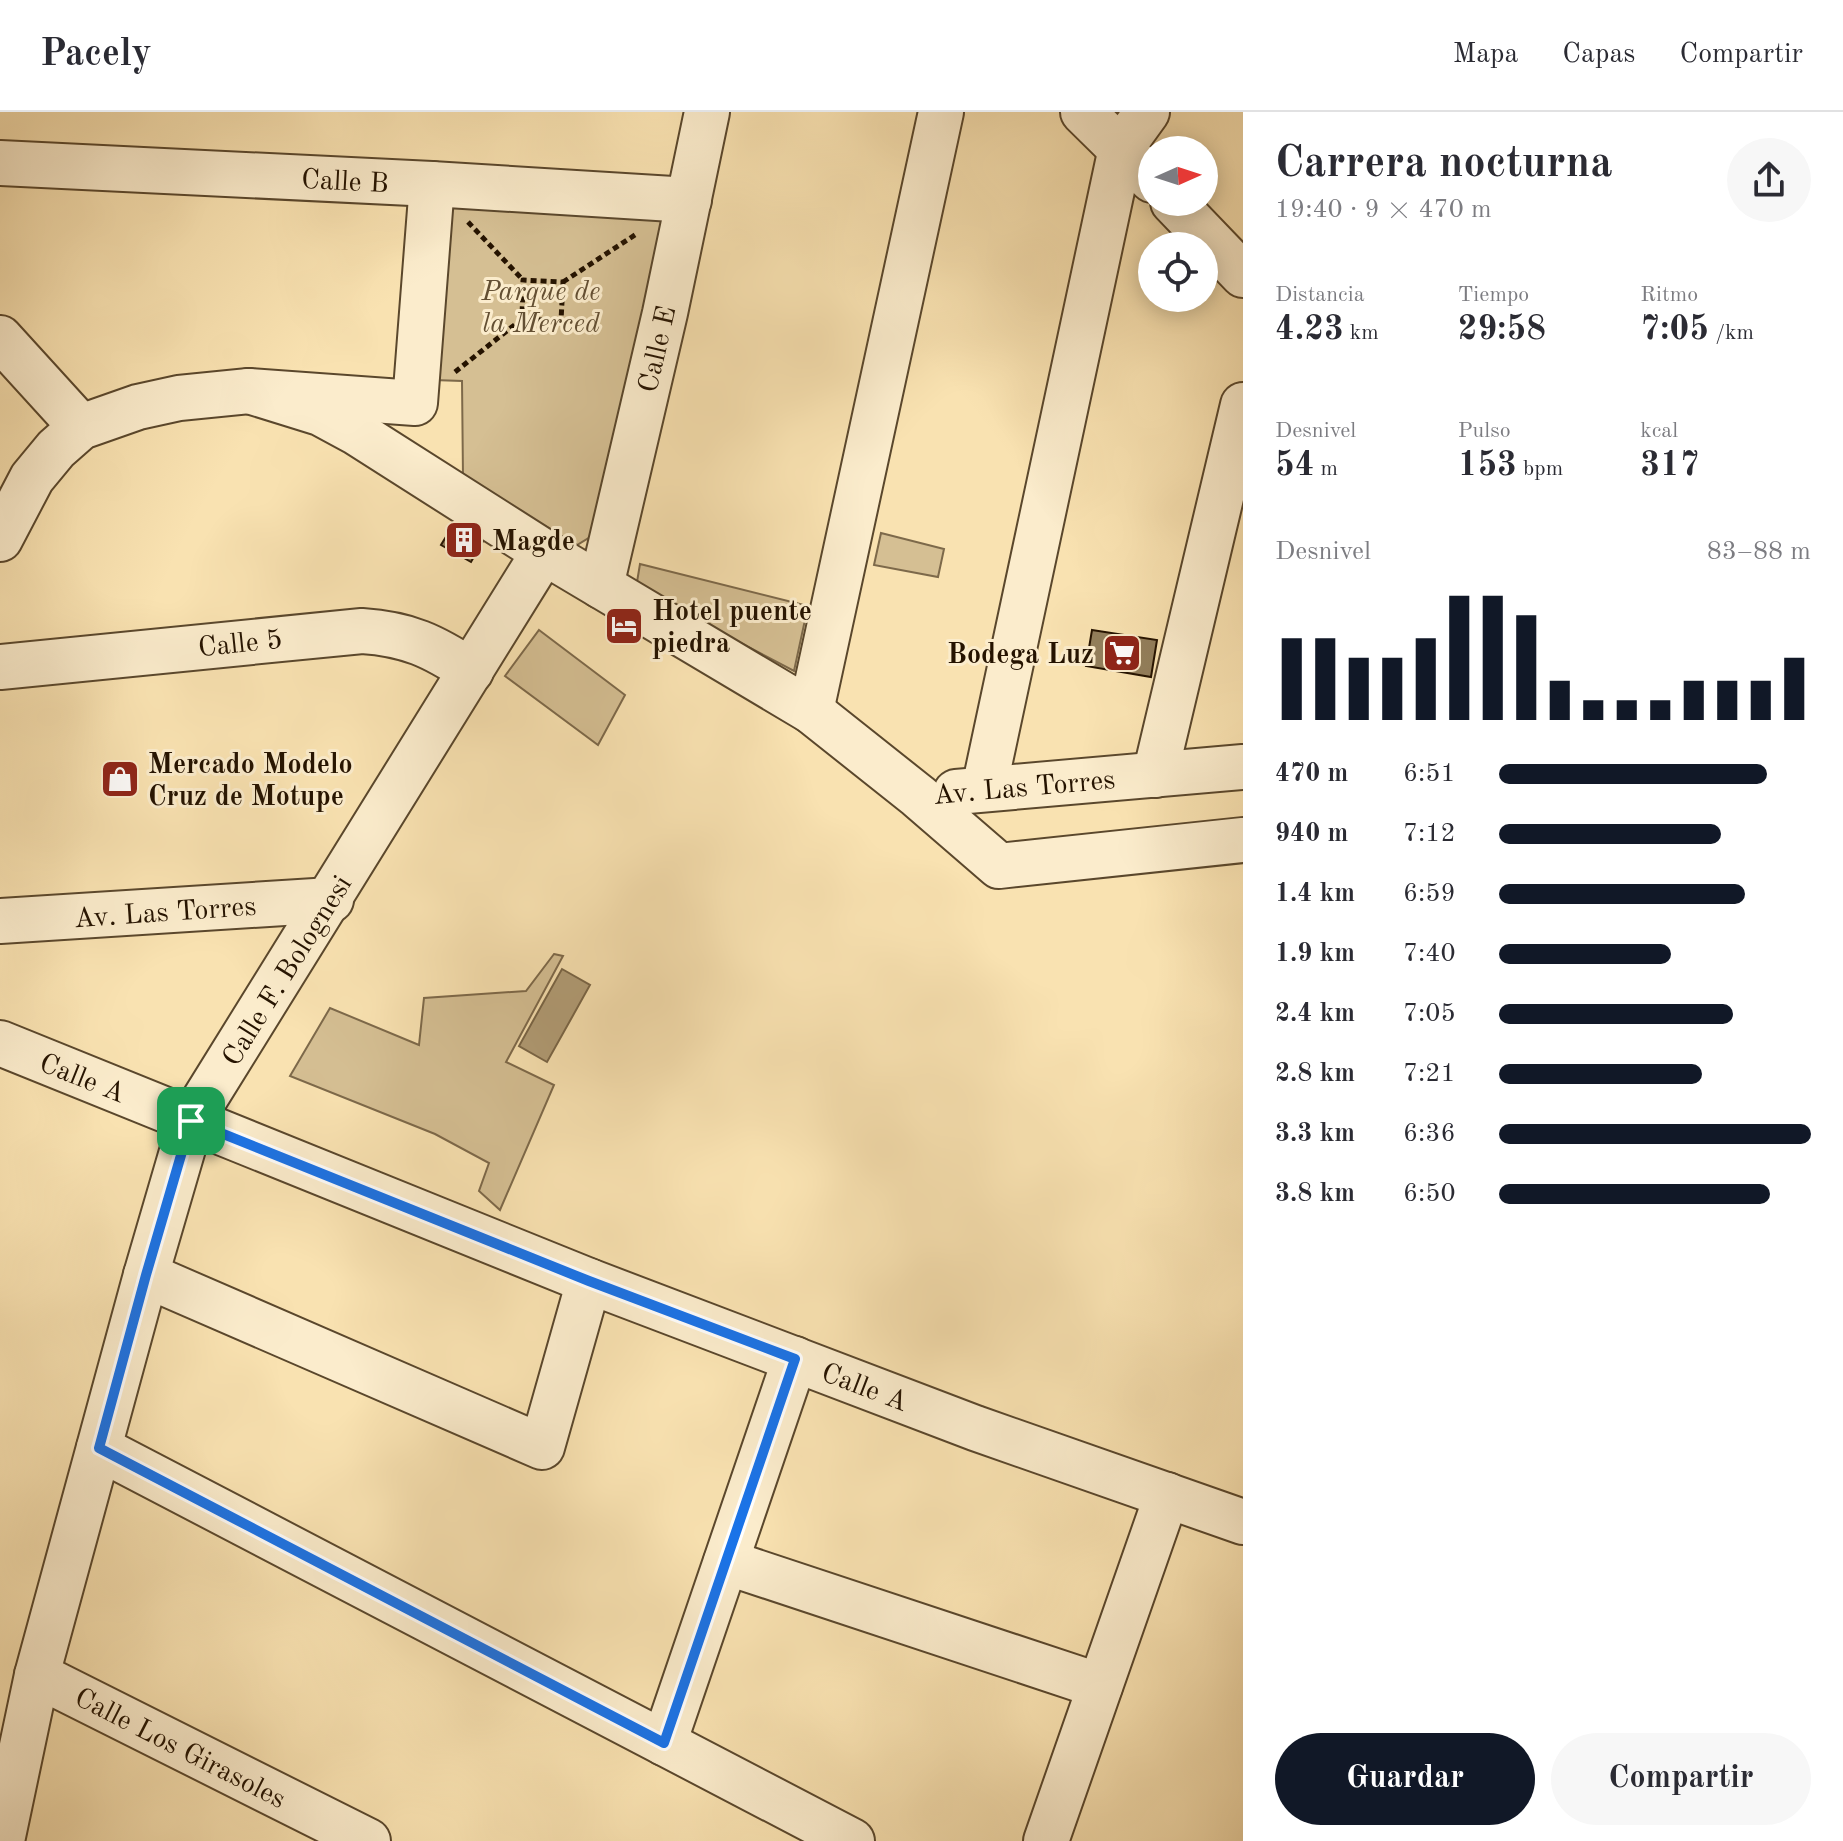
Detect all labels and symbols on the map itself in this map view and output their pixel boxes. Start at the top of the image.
north arrow [1138,136,1218,216]
street label: Calle B [300,167,389,199]
park label: Parque de la Merced [480,279,601,339]
street label: Calle E [635,304,682,396]
building icon: Magde [443,519,485,561]
place label: Magde [492,529,575,557]
place label: Hotel puente piedra [652,599,812,659]
hotel icon: Hotel puente piedra [603,605,645,647]
street label: Calle 5 [197,627,284,663]
supermarket icon: Bodega Luz [1101,632,1143,674]
place label: Bodega Luz [947,642,1094,670]
place label: Mercado Modelo Cruz de Motupe [148,752,353,812]
shop icon: Mercado Modelo Cruz de Motupe [99,758,141,800]
street label: Av. Las Torres [932,767,1116,811]
street label: Calle F. Bolognesi [219,872,358,1072]
street label: Av. Las Torres [73,894,257,934]
street label: Calle A [35,1050,129,1110]
pin [157,1087,225,1155]
street label: Calle A [817,1360,911,1418]
street label: Calle Los Girasoles [70,1684,290,1815]

